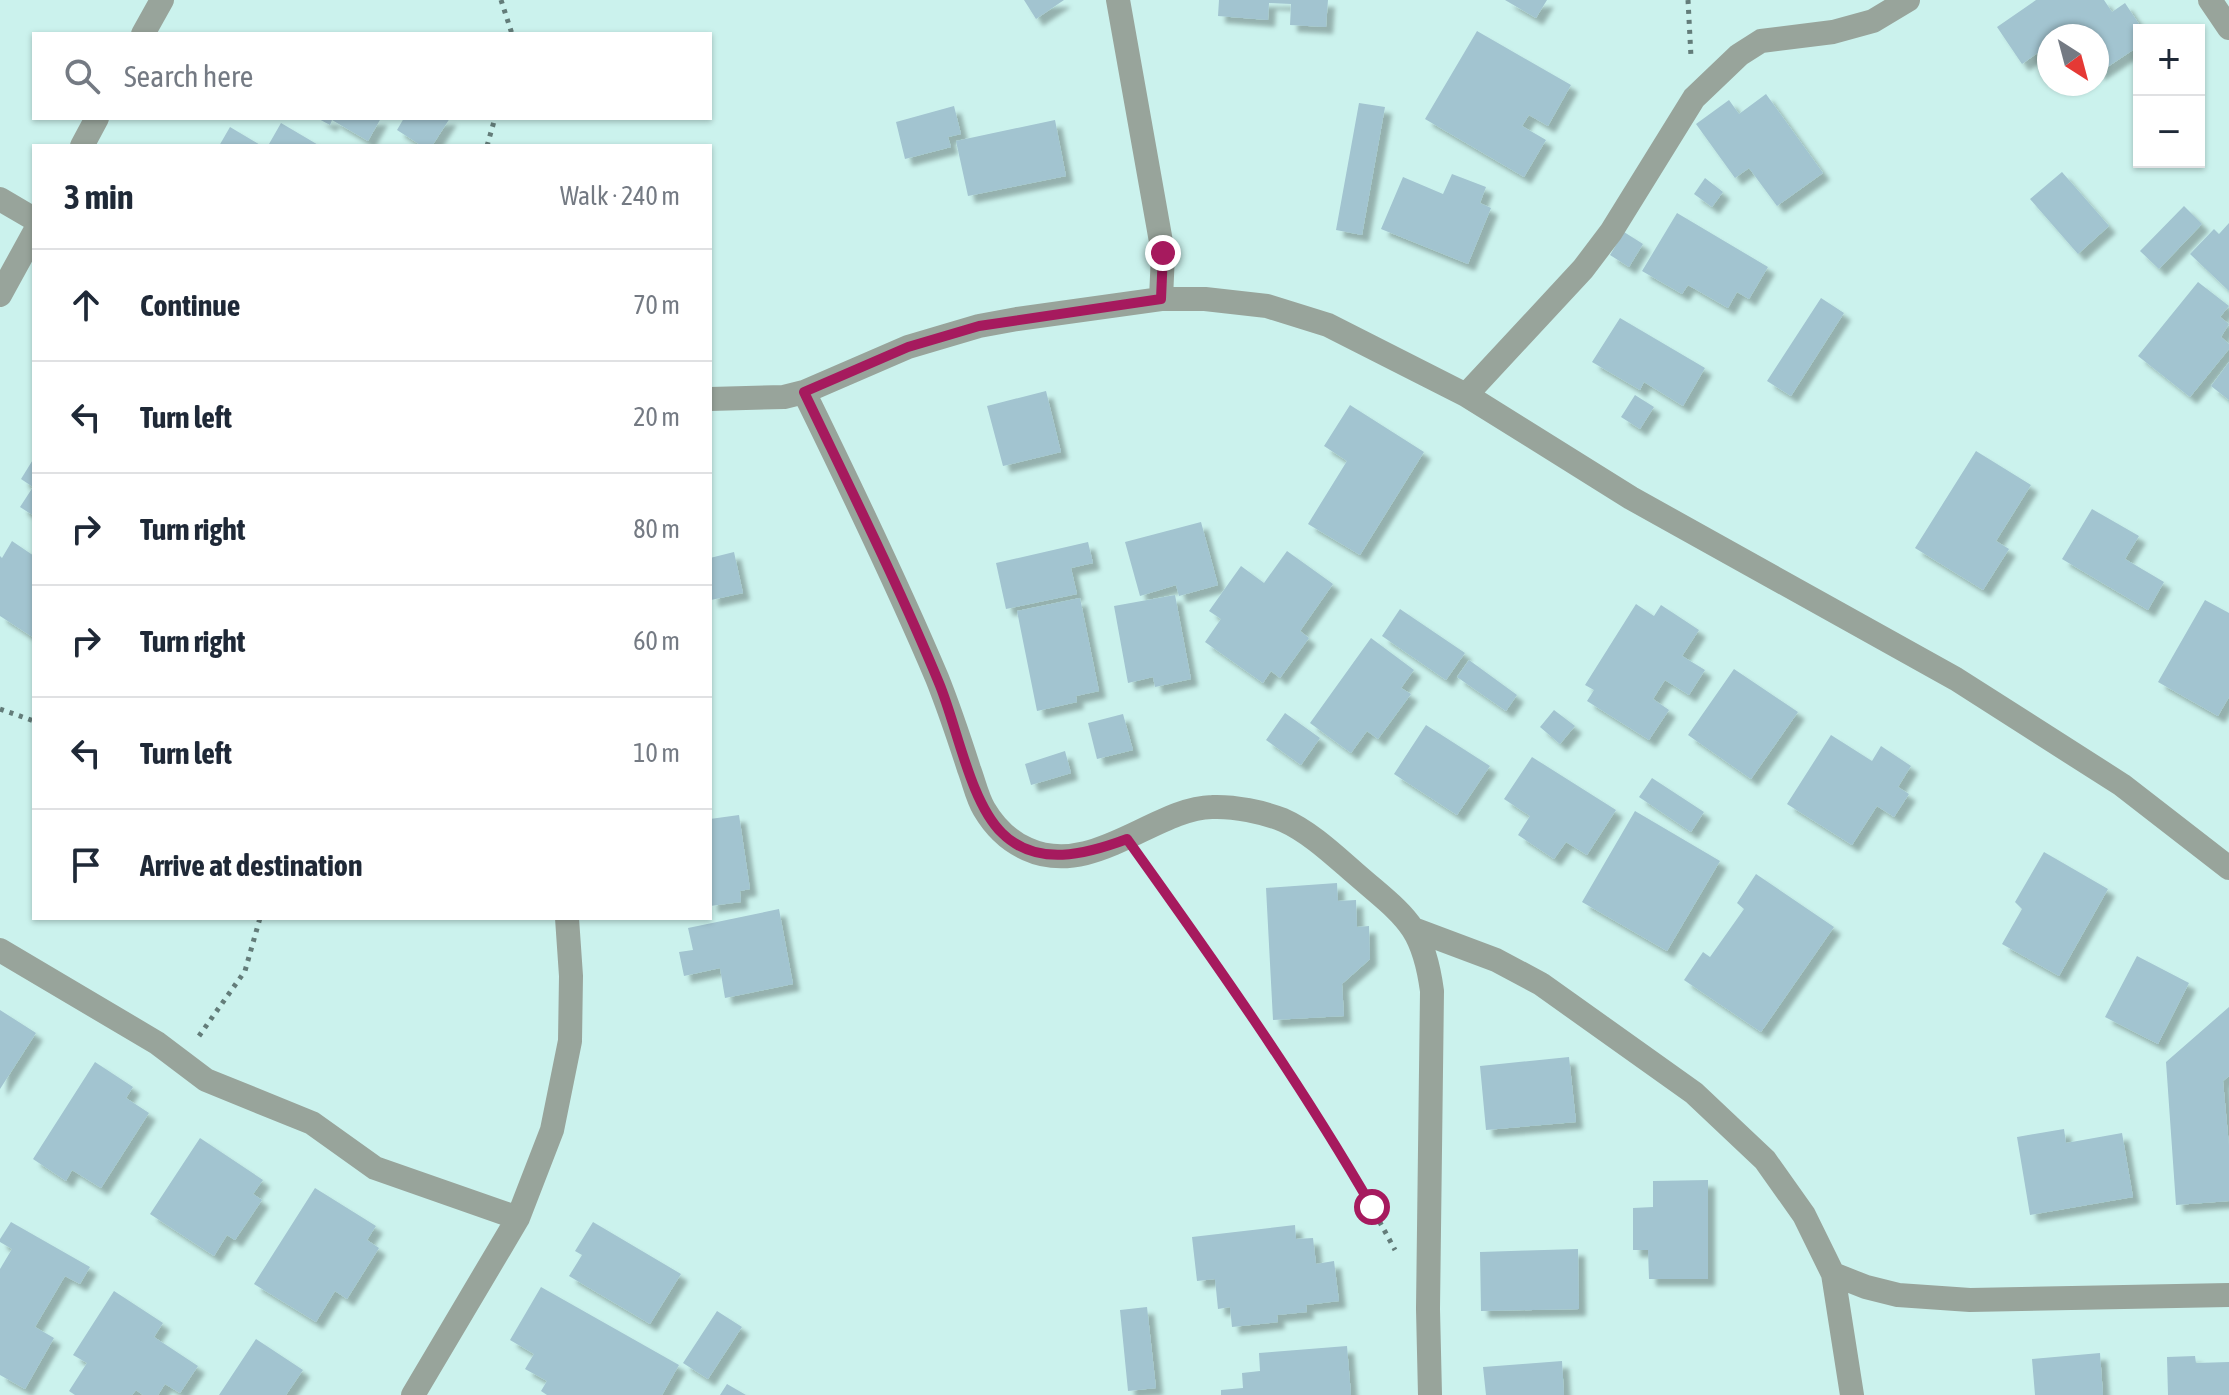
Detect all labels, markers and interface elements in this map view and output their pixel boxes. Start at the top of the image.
north arrow [2037,24,2109,96]
map controls [2133,24,2205,168]
button: + [2133,24,2205,96]
search box [32,32,712,120]
icon: search [60,54,104,98]
text: Search here [124,59,253,93]
button: − [2133,96,2205,168]
text: 3 min [64,177,133,216]
text: Walk · 240 m [560,181,680,211]
route end [1145,235,1181,271]
icon: ahead [64,283,108,327]
text: Continue [140,288,240,322]
text: 70 m [633,290,680,320]
icon: left [64,395,108,439]
text: Turn left [140,400,232,434]
text: 20 m [633,402,680,432]
icon: right [64,507,108,551]
text: Turn right [140,512,246,546]
text: 80 m [633,514,680,544]
icon: right [64,619,108,663]
text: Turn right [140,624,246,658]
text: 60 m [633,626,680,656]
icon: left [64,731,108,775]
text: Turn left [140,736,232,770]
text: 10 m [633,738,680,768]
icon: arrive [64,843,108,887]
text: Arrive at destination [140,848,362,882]
route start [1354,1189,1390,1225]

